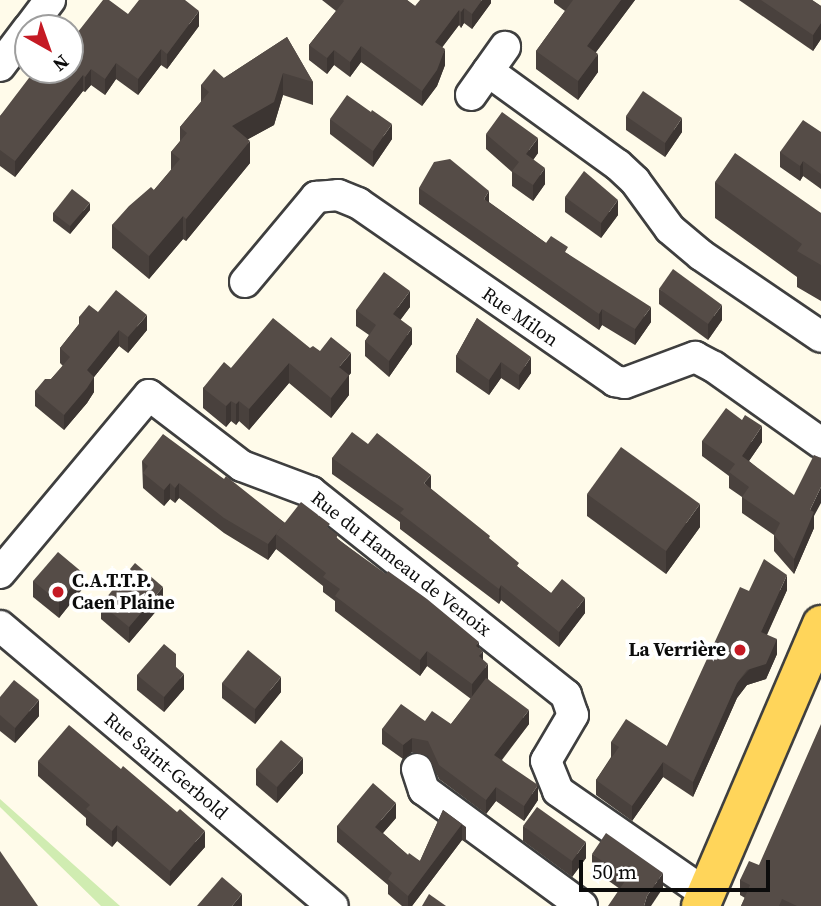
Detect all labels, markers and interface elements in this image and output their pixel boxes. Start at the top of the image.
north arrow [14,14,84,84]
text: N [48,49,75,78]
street label: Rue Milon [478,283,562,351]
street label: Rue du Hameau de Venoix [306,486,496,642]
place label: C.A.T.T.P. Caen Plaine [72,570,175,614]
marker: C.A.T.T.P. Caen Plaine [50,584,66,600]
place label: La Verrière [628,639,726,661]
marker: La Verrière [732,642,748,658]
street label: Rue Saint-Gerbold [100,708,232,824]
scale bar [583,846,774,890]
text: 50 m [592,857,637,886]

